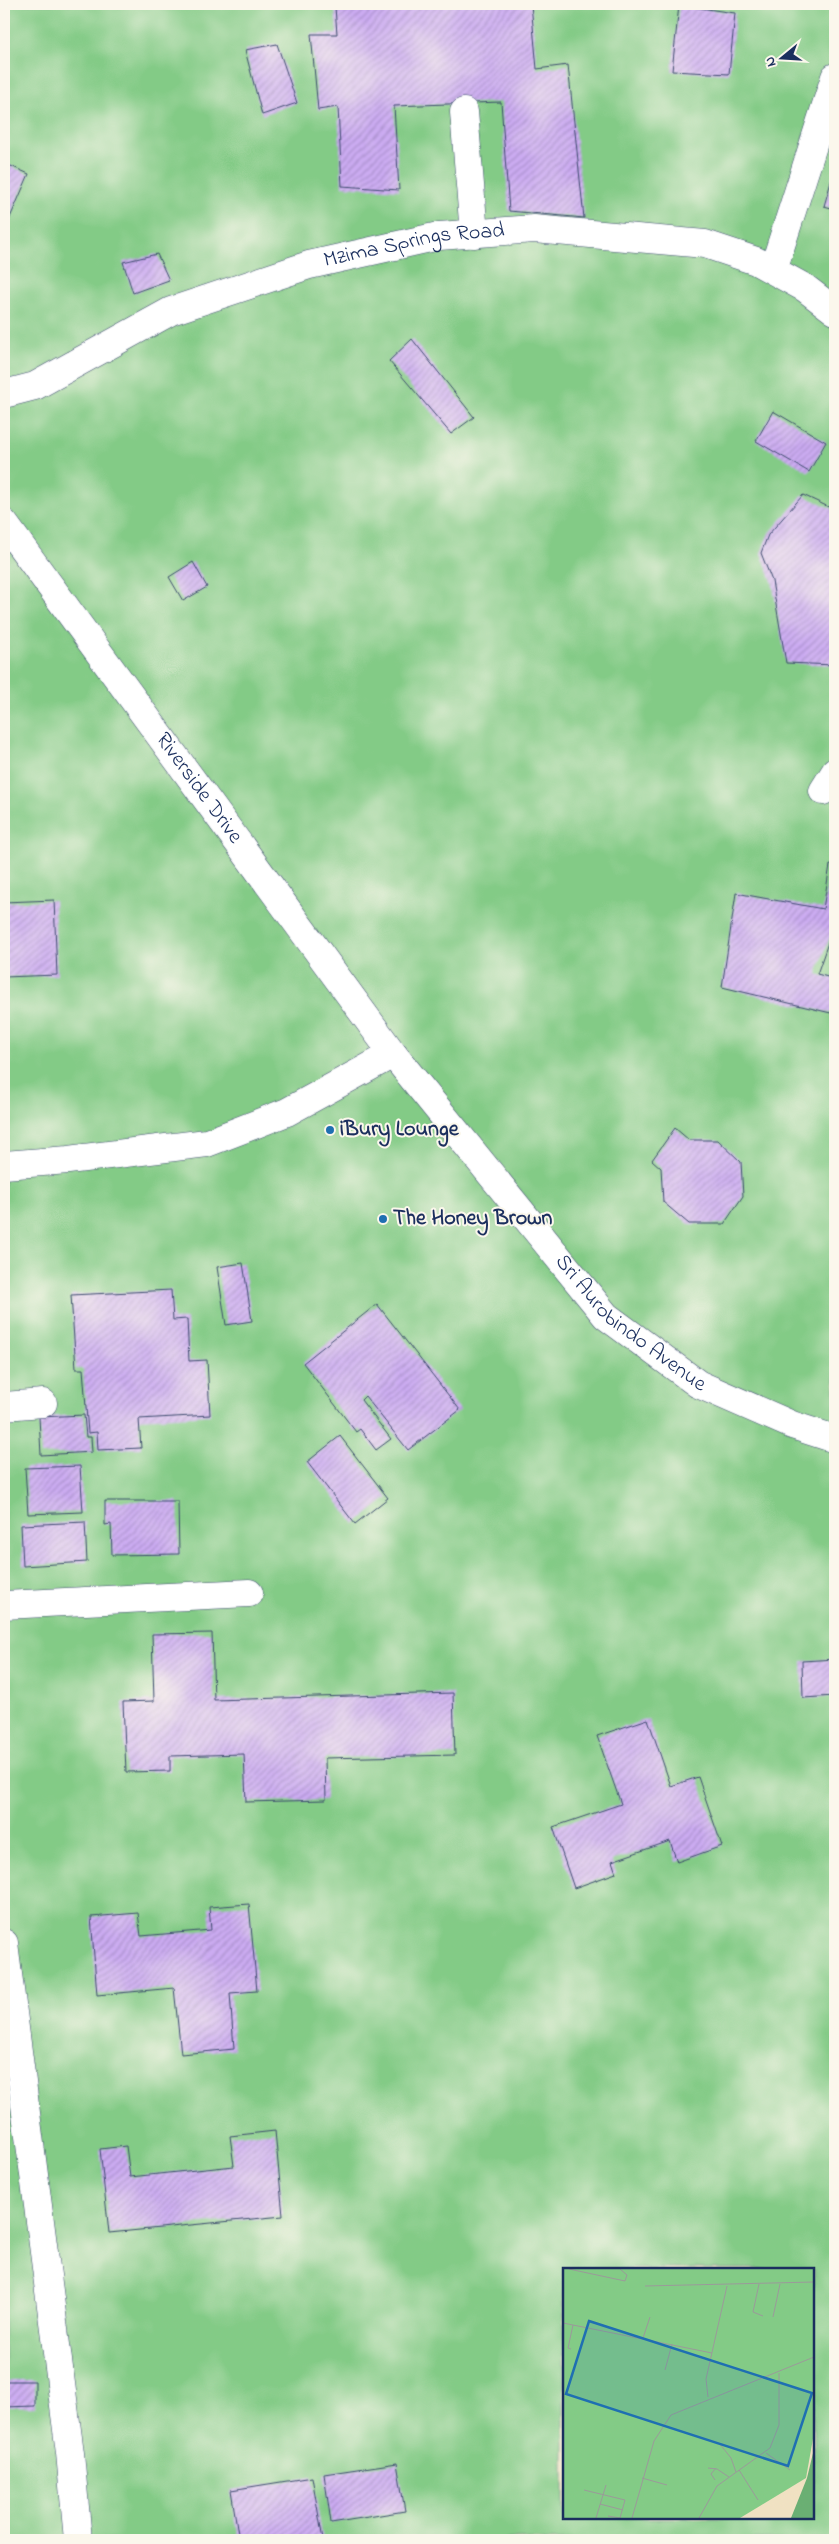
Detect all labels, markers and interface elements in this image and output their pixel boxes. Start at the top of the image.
north arrow [756,32,806,82]
text: N [760,54,783,69]
street label: Mzima Springs Road [321,215,506,277]
street label: Riverside Drive [147,726,250,851]
place label: iBury Lounge [340,1114,460,1147]
marker: iBury Lounge [324,1124,336,1136]
place label: The Honey Brown [393,1203,553,1236]
marker: The Honey Brown [377,1213,389,1225]
street label: Sri Aurobindo Avenue [546,1248,711,1401]
inset map [563,2268,814,2519]

